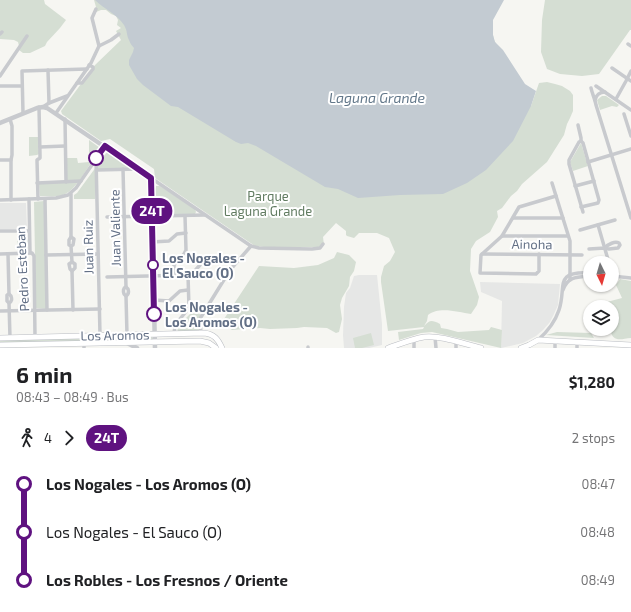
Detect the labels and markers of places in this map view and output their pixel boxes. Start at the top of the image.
unlabelled marker [88,150,104,166]
place label: Los Nogales - El Sauco (O) [162,250,245,281]
marker: Los Nogales - El Sauco (O) [147,259,159,271]
place label: Los Nogales - Los Aromos (O) [165,299,257,330]
marker: Los Nogales - Los Aromos (O) [146,306,162,322]

